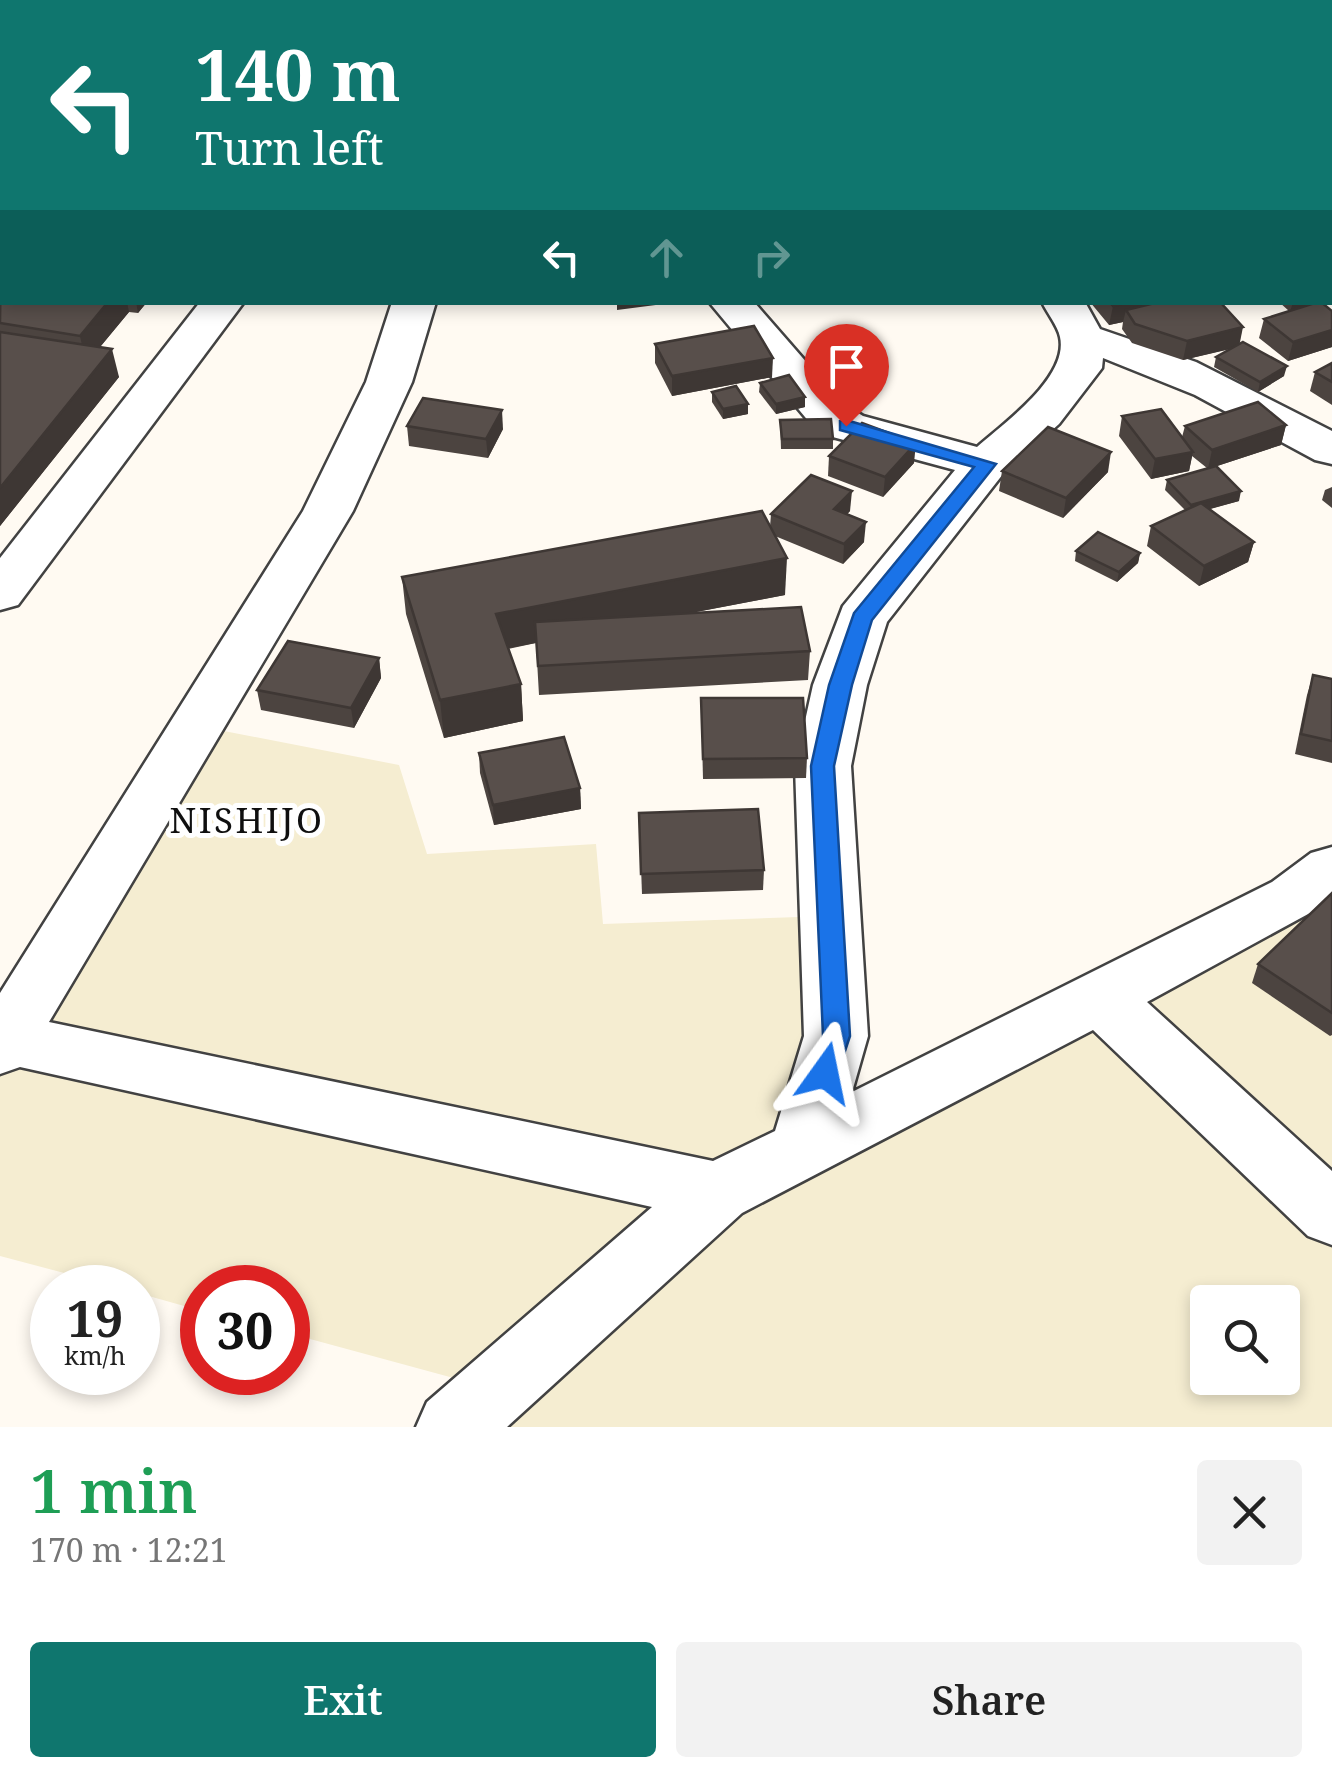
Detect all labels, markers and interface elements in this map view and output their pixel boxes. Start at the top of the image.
text: 140 m [195,26,401,122]
icon: left [30,40,160,170]
text: Turn left [195,117,384,178]
icon: left [534,230,589,285]
icon: ahead [639,230,694,285]
icon: right [744,230,799,285]
pin [804,324,889,427]
icon: arrive [819,339,874,394]
district label: NISHIJO [169,796,325,843]
position arrow [773,1021,877,1125]
speed limit sign: 30 [180,1265,310,1395]
text: 19 [67,1284,123,1352]
map controls [1190,1285,1300,1395]
button: search [1190,1285,1300,1395]
text: km/h [64,1338,126,1372]
text: 1 min [30,1449,198,1531]
button: close [1197,1460,1302,1565]
text: 170 m · 12:21 [30,1528,228,1571]
button: Exit [30,1642,656,1757]
button: Share [676,1642,1302,1757]

